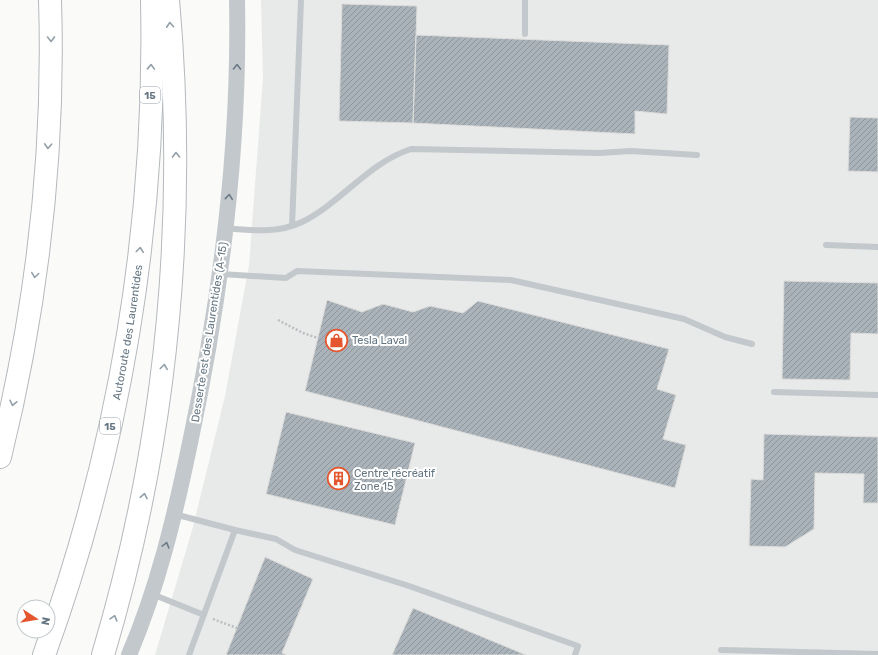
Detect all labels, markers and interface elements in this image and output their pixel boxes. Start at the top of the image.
one-way arrow [166,22,175,28]
one-way arrow [47,36,55,42]
one-way arrow [147,64,156,70]
one-way arrow [233,64,241,70]
road number: 15 [140,87,160,103]
one-way arrow [44,143,53,149]
one-way arrow [172,152,180,158]
one-way arrow [224,194,233,200]
street label: Desserte est des Laurentides (A-15) [189,241,230,423]
one-way arrow [135,247,144,253]
street label: Autoroute des Laurentides [110,263,145,401]
one-way arrow [31,272,40,278]
shop icon: Tesla Laval [323,327,349,353]
place label: Tesla Laval [352,334,407,347]
one-way arrow [159,364,168,370]
one-way arrow [9,400,17,406]
road number: 15 [100,418,120,434]
building icon: Centre récréatif Zone 15 [325,466,351,492]
place label: Centre récréatif Zone 15 [354,467,436,493]
one-way arrow [139,493,147,499]
one-way arrow [161,542,170,549]
north arrow [16,599,56,639]
one-way arrow [109,614,118,621]
text: N [38,616,52,626]

